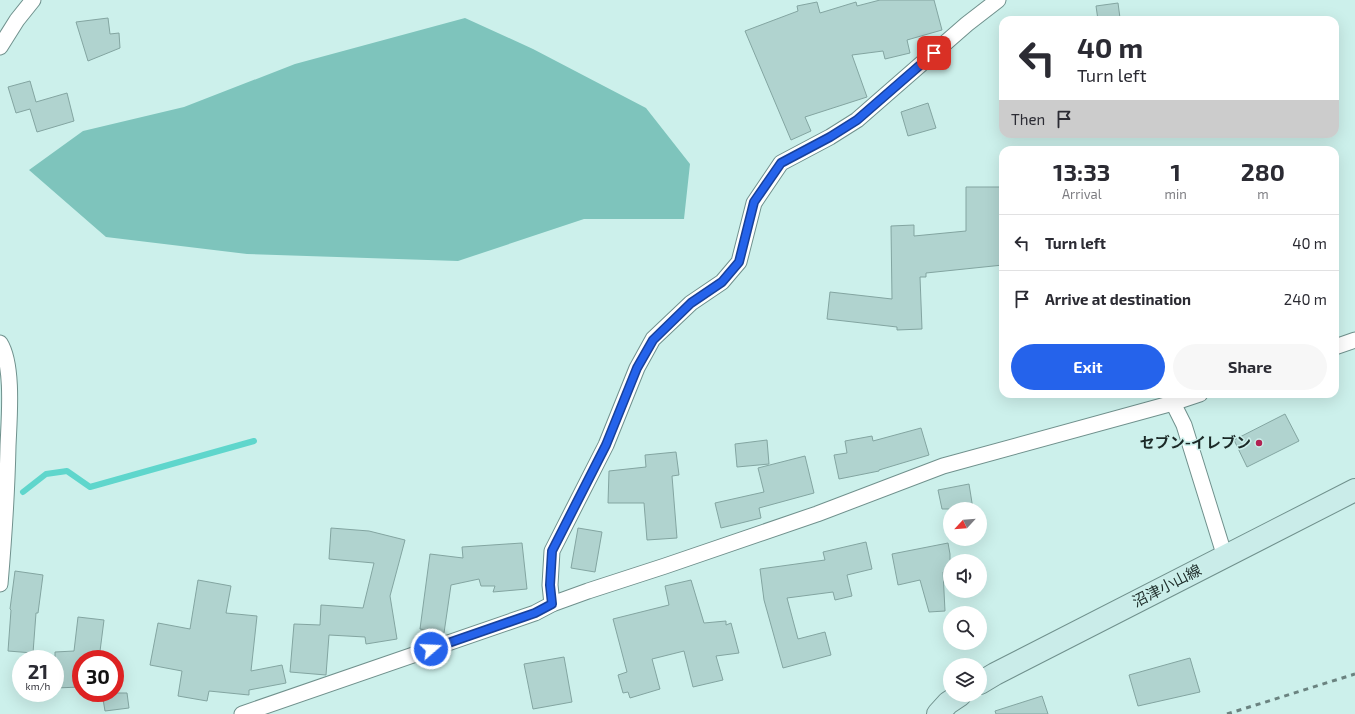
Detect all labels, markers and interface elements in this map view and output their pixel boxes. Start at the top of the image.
text: 40 m [1077,30,1143,64]
icon: left [1011,32,1063,84]
pin [917,36,951,70]
icon: arrive [923,42,945,64]
text: Turn left [1077,64,1147,86]
icon: arrive [1053,108,1075,130]
text: Then [1011,110,1045,128]
text: 13:33 [1053,157,1110,186]
text: 1 [1170,157,1181,186]
text: 280 [1241,157,1285,186]
text: Arrival [1062,186,1102,202]
text: min [1165,186,1187,202]
text: m [1257,186,1269,202]
icon: left [1011,232,1033,254]
text: Turn left [1045,234,1106,252]
text: 40 m [1292,234,1327,252]
icon: arrive [1011,288,1033,310]
text: Arrive at destination [1045,290,1191,308]
text: 240 m [1284,290,1327,308]
button: Exit [1011,344,1165,390]
button: Share [1173,344,1327,390]
place label: セブン-イレブン [1140,433,1251,451]
marker: セブン-イレブン [1254,438,1264,448]
north arrow [943,502,987,546]
map controls [943,502,987,702]
button: sound [943,554,987,598]
street label: 沼津小山線 [1129,560,1204,610]
button: search [943,606,987,650]
position arrow [410,628,452,670]
speed limit sign: 30 [72,650,124,702]
button: layers [943,658,987,702]
text: 21 [28,659,48,683]
text: km/h [26,680,50,692]

